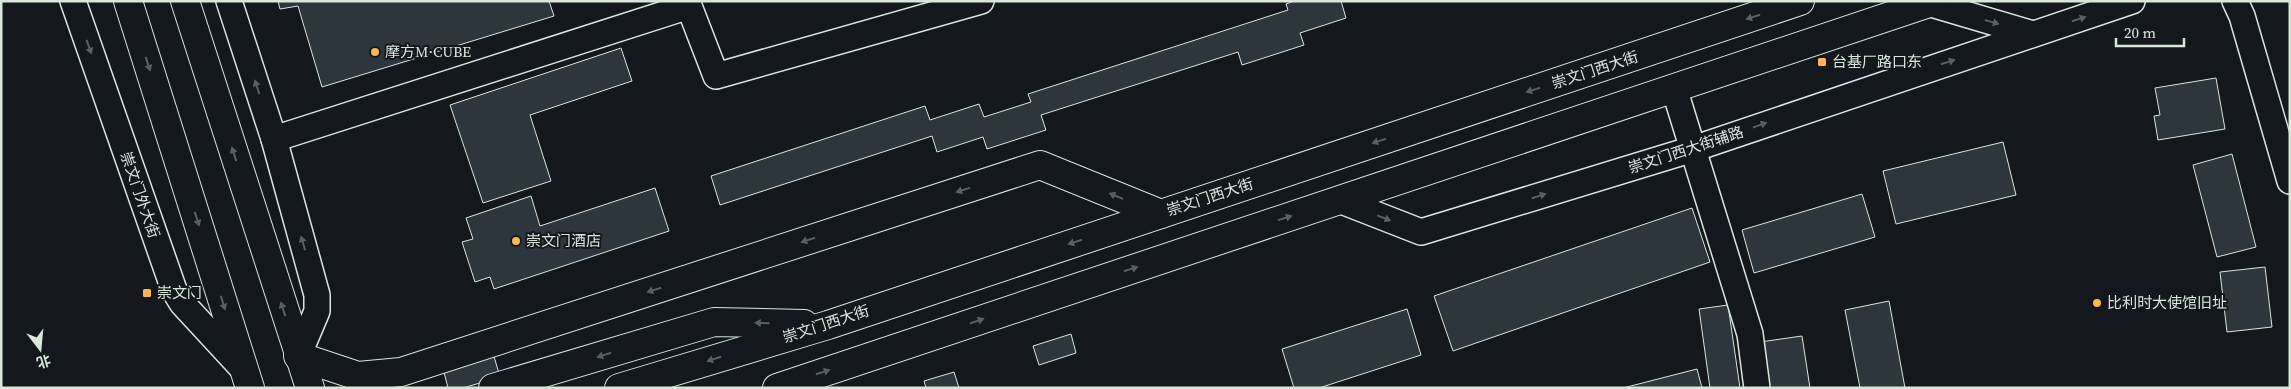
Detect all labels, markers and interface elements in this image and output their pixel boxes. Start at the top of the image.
one-way arrow [1746,13,1761,21]
one-way arrow [2072,14,2087,22]
scale bar [2116,15,2184,47]
one-way arrow [1984,19,1999,27]
text: 20 m [2124,22,2156,43]
one-way arrow [86,40,93,55]
place label: 摩方M·CUBE [385,41,471,62]
marker: 摩方M·CUBE [369,46,381,58]
street label: 崇文门西大街 [1549,46,1641,93]
place label: 台基厂路口东 [1832,51,1922,72]
marker: 台基厂路口东 [1816,56,1828,68]
one-way arrow [145,57,152,72]
one-way arrow [1940,58,1955,65]
one-way arrow [252,79,260,94]
one-way arrow [1525,86,1540,94]
street label: 崇文门西大街辅路 [1626,121,1746,178]
one-way arrow [1753,121,1768,128]
one-way arrow [1371,138,1386,146]
one-way arrow [229,146,237,161]
street label: 崇文门外大街 [116,149,165,241]
street label: 崇文门西大街 [1164,173,1256,220]
one-way arrow [955,186,970,194]
one-way arrow [1109,191,1123,199]
one-way arrow [1532,191,1547,199]
one-way arrow [194,212,202,227]
one-way arrow [1278,214,1293,222]
one-way arrow [1377,215,1392,222]
place label: 崇文门酒店 [526,230,601,251]
one-way arrow [298,235,306,250]
marker: 崇文门酒店 [510,235,522,247]
one-way arrow [801,236,816,244]
one-way arrow [1067,239,1082,247]
one-way arrow [1124,265,1139,273]
place label: 崇文门 [157,282,202,303]
one-way arrow [646,286,661,294]
marker: 崇文门 [141,287,153,299]
place label: 比利时大使馆旧址 [2107,292,2227,313]
one-way arrow [220,296,228,311]
marker: 比利时大使馆旧址 [2091,297,2103,309]
street label: 崇文门西大街 [780,300,872,347]
one-way arrow [279,301,287,316]
one-way arrow [970,316,985,324]
one-way arrow [753,319,769,327]
north arrow [15,324,65,374]
text: 北 [34,350,53,373]
one-way arrow [596,351,611,359]
one-way arrow [707,355,722,363]
one-way arrow [815,368,830,376]

